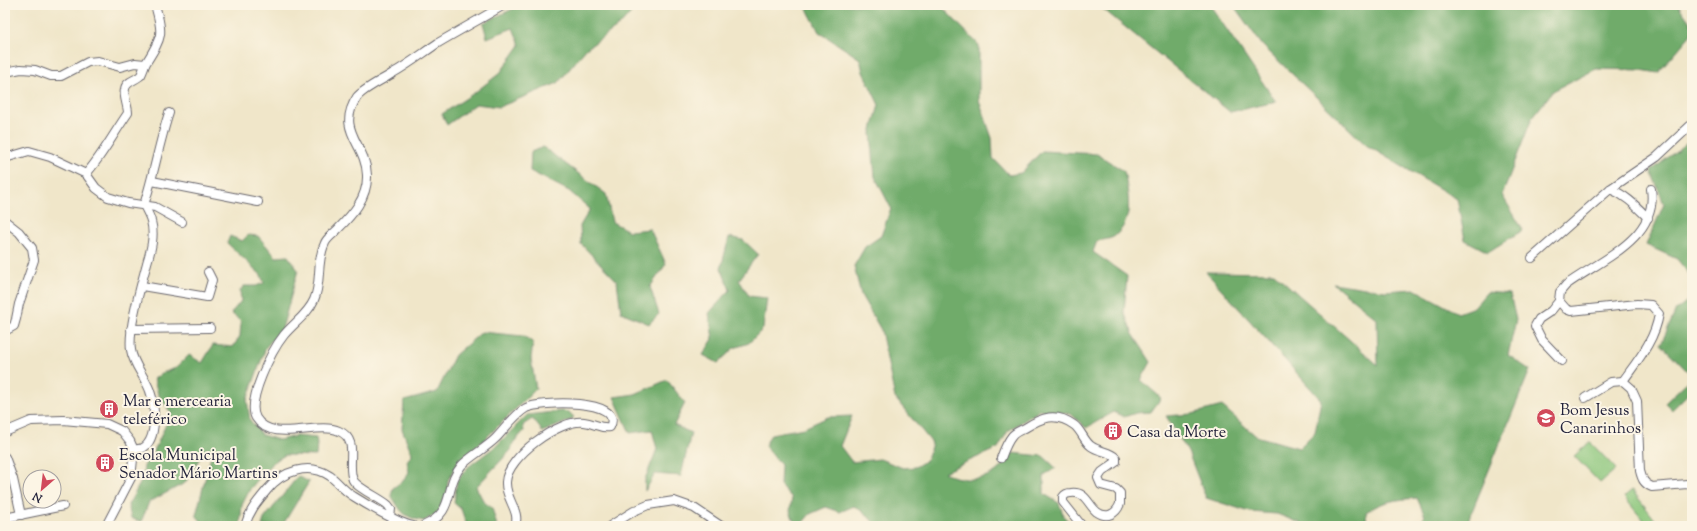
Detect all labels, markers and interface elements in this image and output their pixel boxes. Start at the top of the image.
place label: Mar e mercearia teleférico [123,391,232,432]
building icon: Mar e mercearia teleférico [98,398,120,420]
place label: Bom Jesus Canarinhos [1560,400,1641,441]
school or university icon: Bom Jesus Canarinhos [1535,407,1557,429]
building icon: Casa da Morte [1102,420,1124,442]
place label: Casa da Morte [1127,422,1226,445]
place label: Escola Municipal Senador Mário Martins [119,445,278,486]
building icon: Escola Municipal Senador Mário Martins [94,452,116,474]
north arrow [22,469,62,509]
text: N [30,488,46,507]

